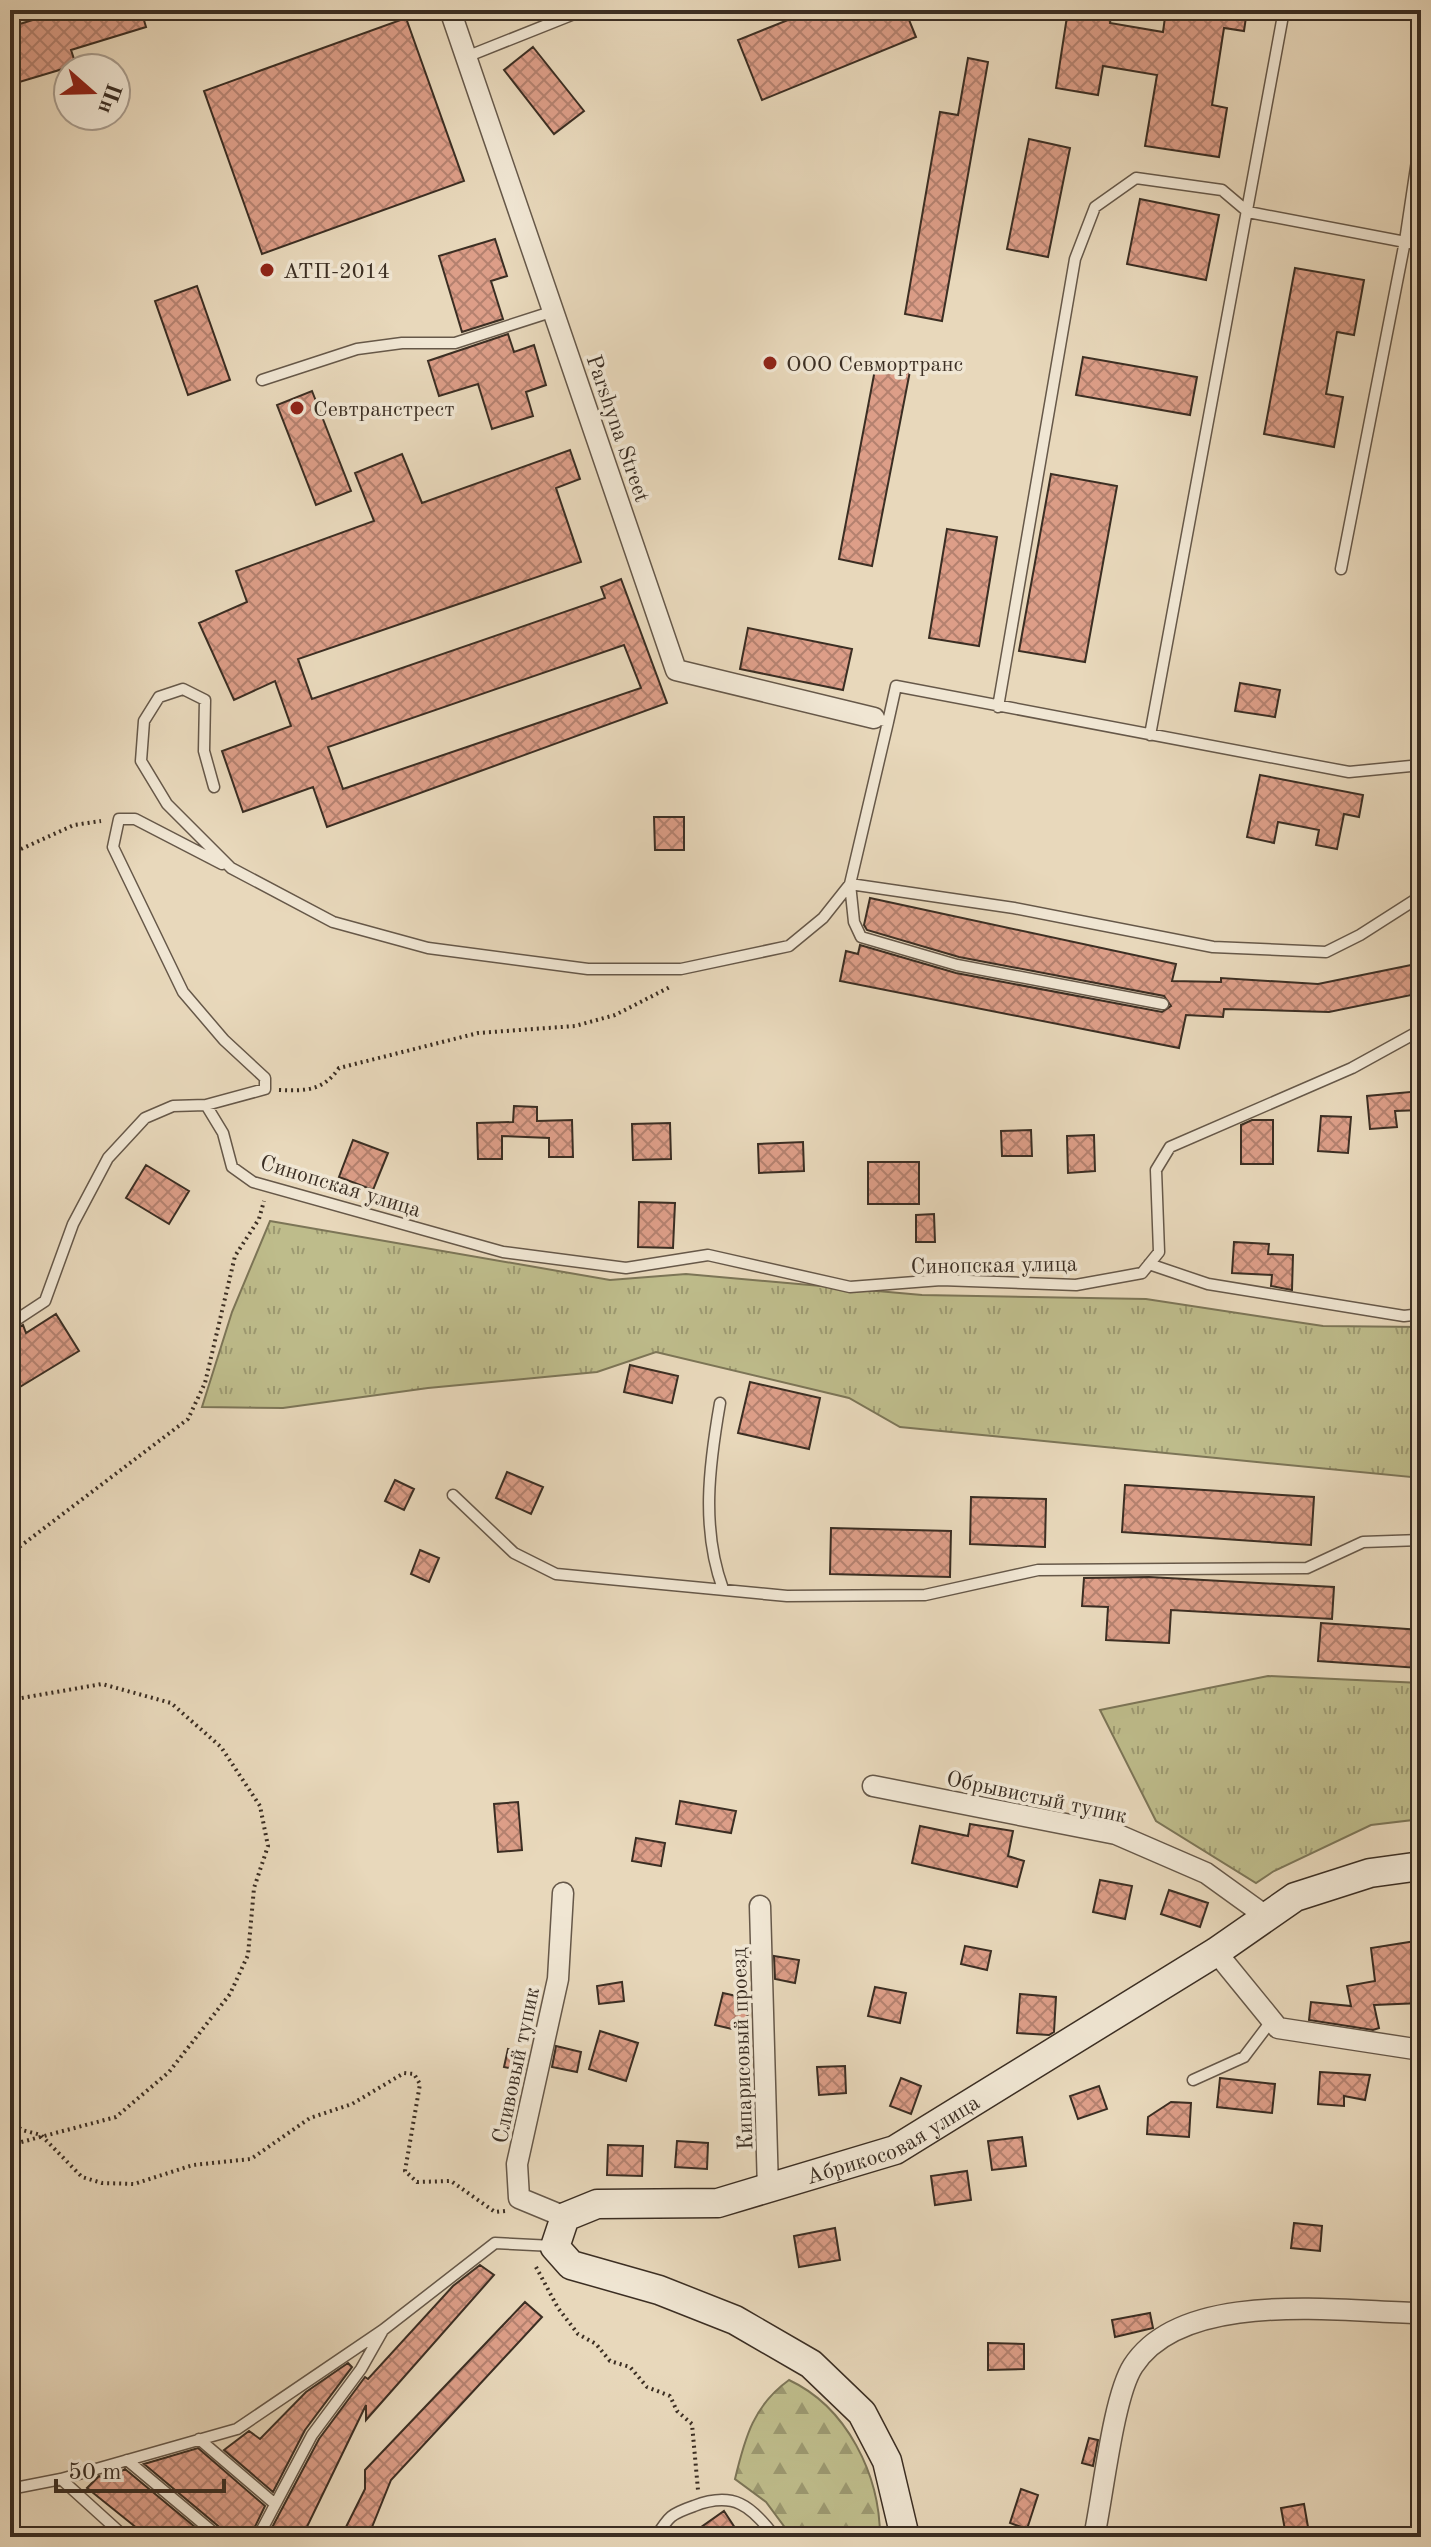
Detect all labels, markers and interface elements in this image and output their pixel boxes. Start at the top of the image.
north arrow [52,52,132,132]
text: Пн [93,80,124,116]
marker: АТП-2014 [258,261,276,279]
place label: АТП-2014 [283,261,390,283]
street label: Parshyna Street [582,352,653,505]
marker: ООО Севмортранс [761,354,779,372]
place label: ООО Севмортранс [786,354,963,376]
marker: Севтранстрест [288,399,306,417]
place label: Севтранстрест [313,399,455,421]
street label: Синопская улица [257,1152,424,1222]
street label: Синопская улица [910,1254,1078,1278]
street label: Обрывистый тупик [944,1768,1129,1828]
street label: Кипарисовый проезд [728,1947,758,2150]
street label: Сливовый тупик [490,1985,544,2146]
street label: Абрикосовая улица [804,2092,984,2189]
scale bar [56,2443,224,2493]
text: 50 m [68,2461,122,2485]

